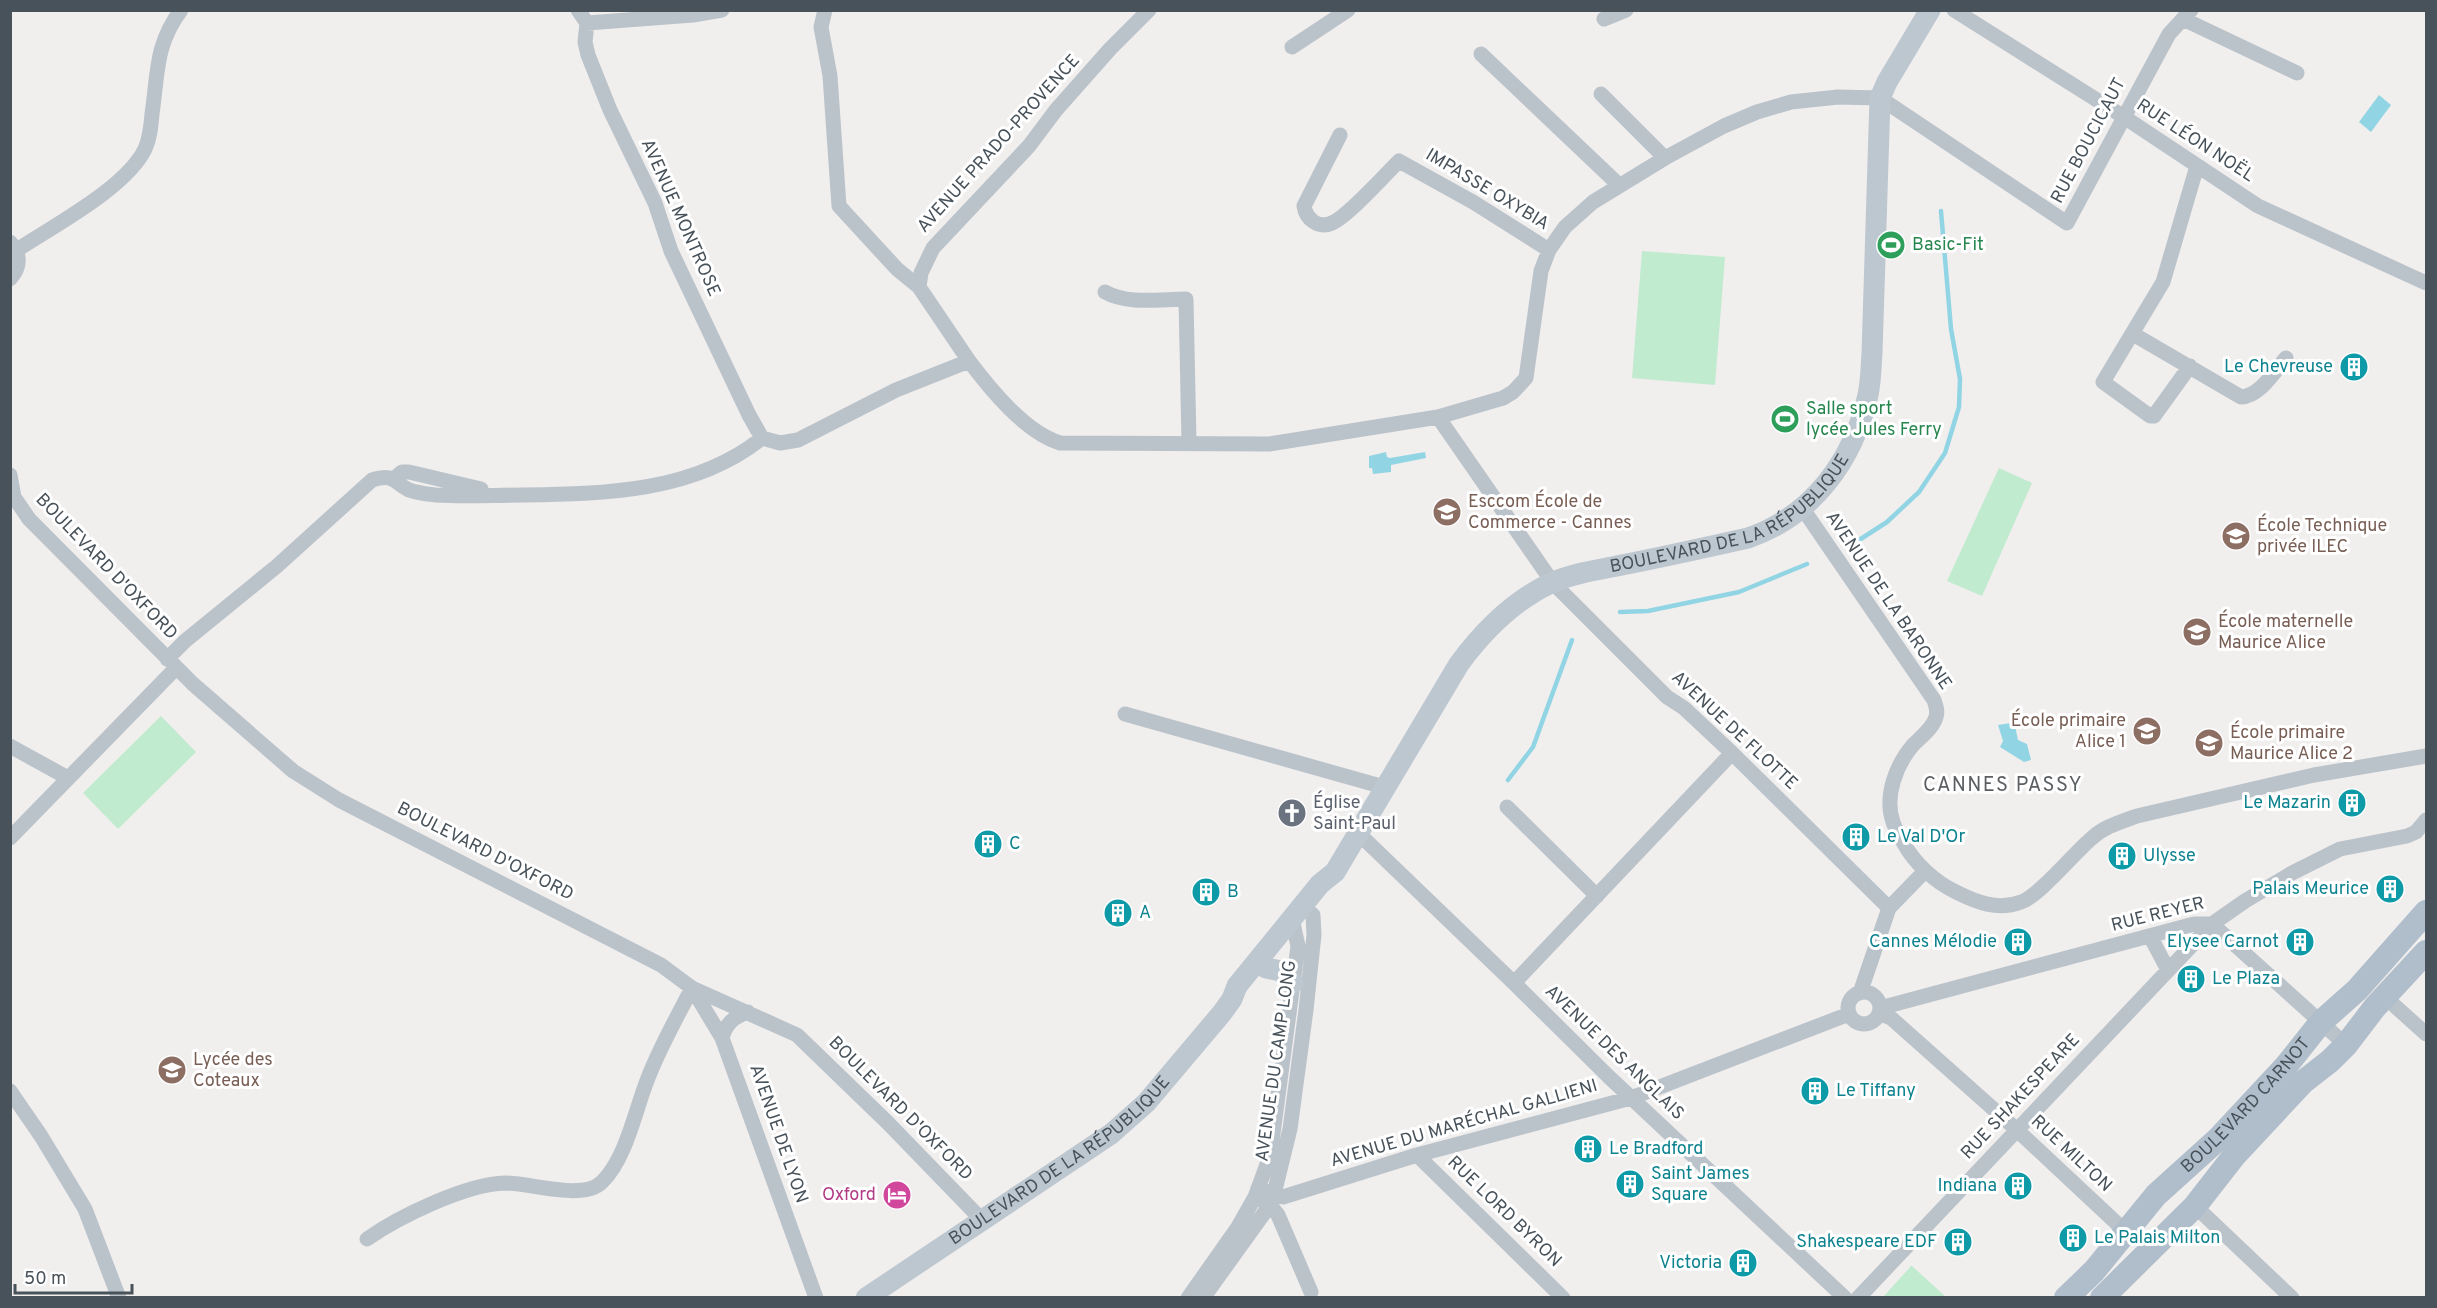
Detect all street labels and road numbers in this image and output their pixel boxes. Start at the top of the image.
street label: AVENUE PRADO-PROVENCE [913,50,1085,238]
street label: RUE BOUCICAUT [2046,74,2132,208]
street label: RUE LÉON NOËL [2132,93,2259,188]
street label: AVENUE MONTROSE [635,136,725,300]
street label: IMPASSE OXYBIA [1421,144,1553,236]
street label: BOULEVARD DE LA RÉPUBLIQUE [1608,450,1855,579]
street label: BOULEVARD D'OXFORD [30,489,182,645]
street label: AVENUE DE LA BARONNE [1820,507,1956,695]
street label: AVENUE DE FLOTTE [1666,667,1802,795]
street label: BOULEVARD D'OXFORD [393,797,577,907]
street label: RUE REYER [2109,892,2207,938]
street label: AVENUE DU CAMP LONG [1251,959,1303,1163]
street label: AVENUE DES ANGLAIS [1539,980,1689,1126]
street label: RUE SHAKESPEARE [1957,1029,2085,1165]
street label: BOULEVARD D'OXFORD [823,1032,977,1186]
street label: BOULEVARD CARNOT [2176,1033,2316,1178]
street label: AVENUE DE LYON [743,1061,813,1207]
street label: BOULEVARD DE LA RÉPUBLIQUE [945,1071,1175,1251]
street label: AVENUE DU MARÉCHAL GALLIENI [1327,1073,1600,1173]
street label: RUE MILTON [2026,1111,2116,1197]
street label: RUE LORD BYRON [1442,1151,1566,1273]

